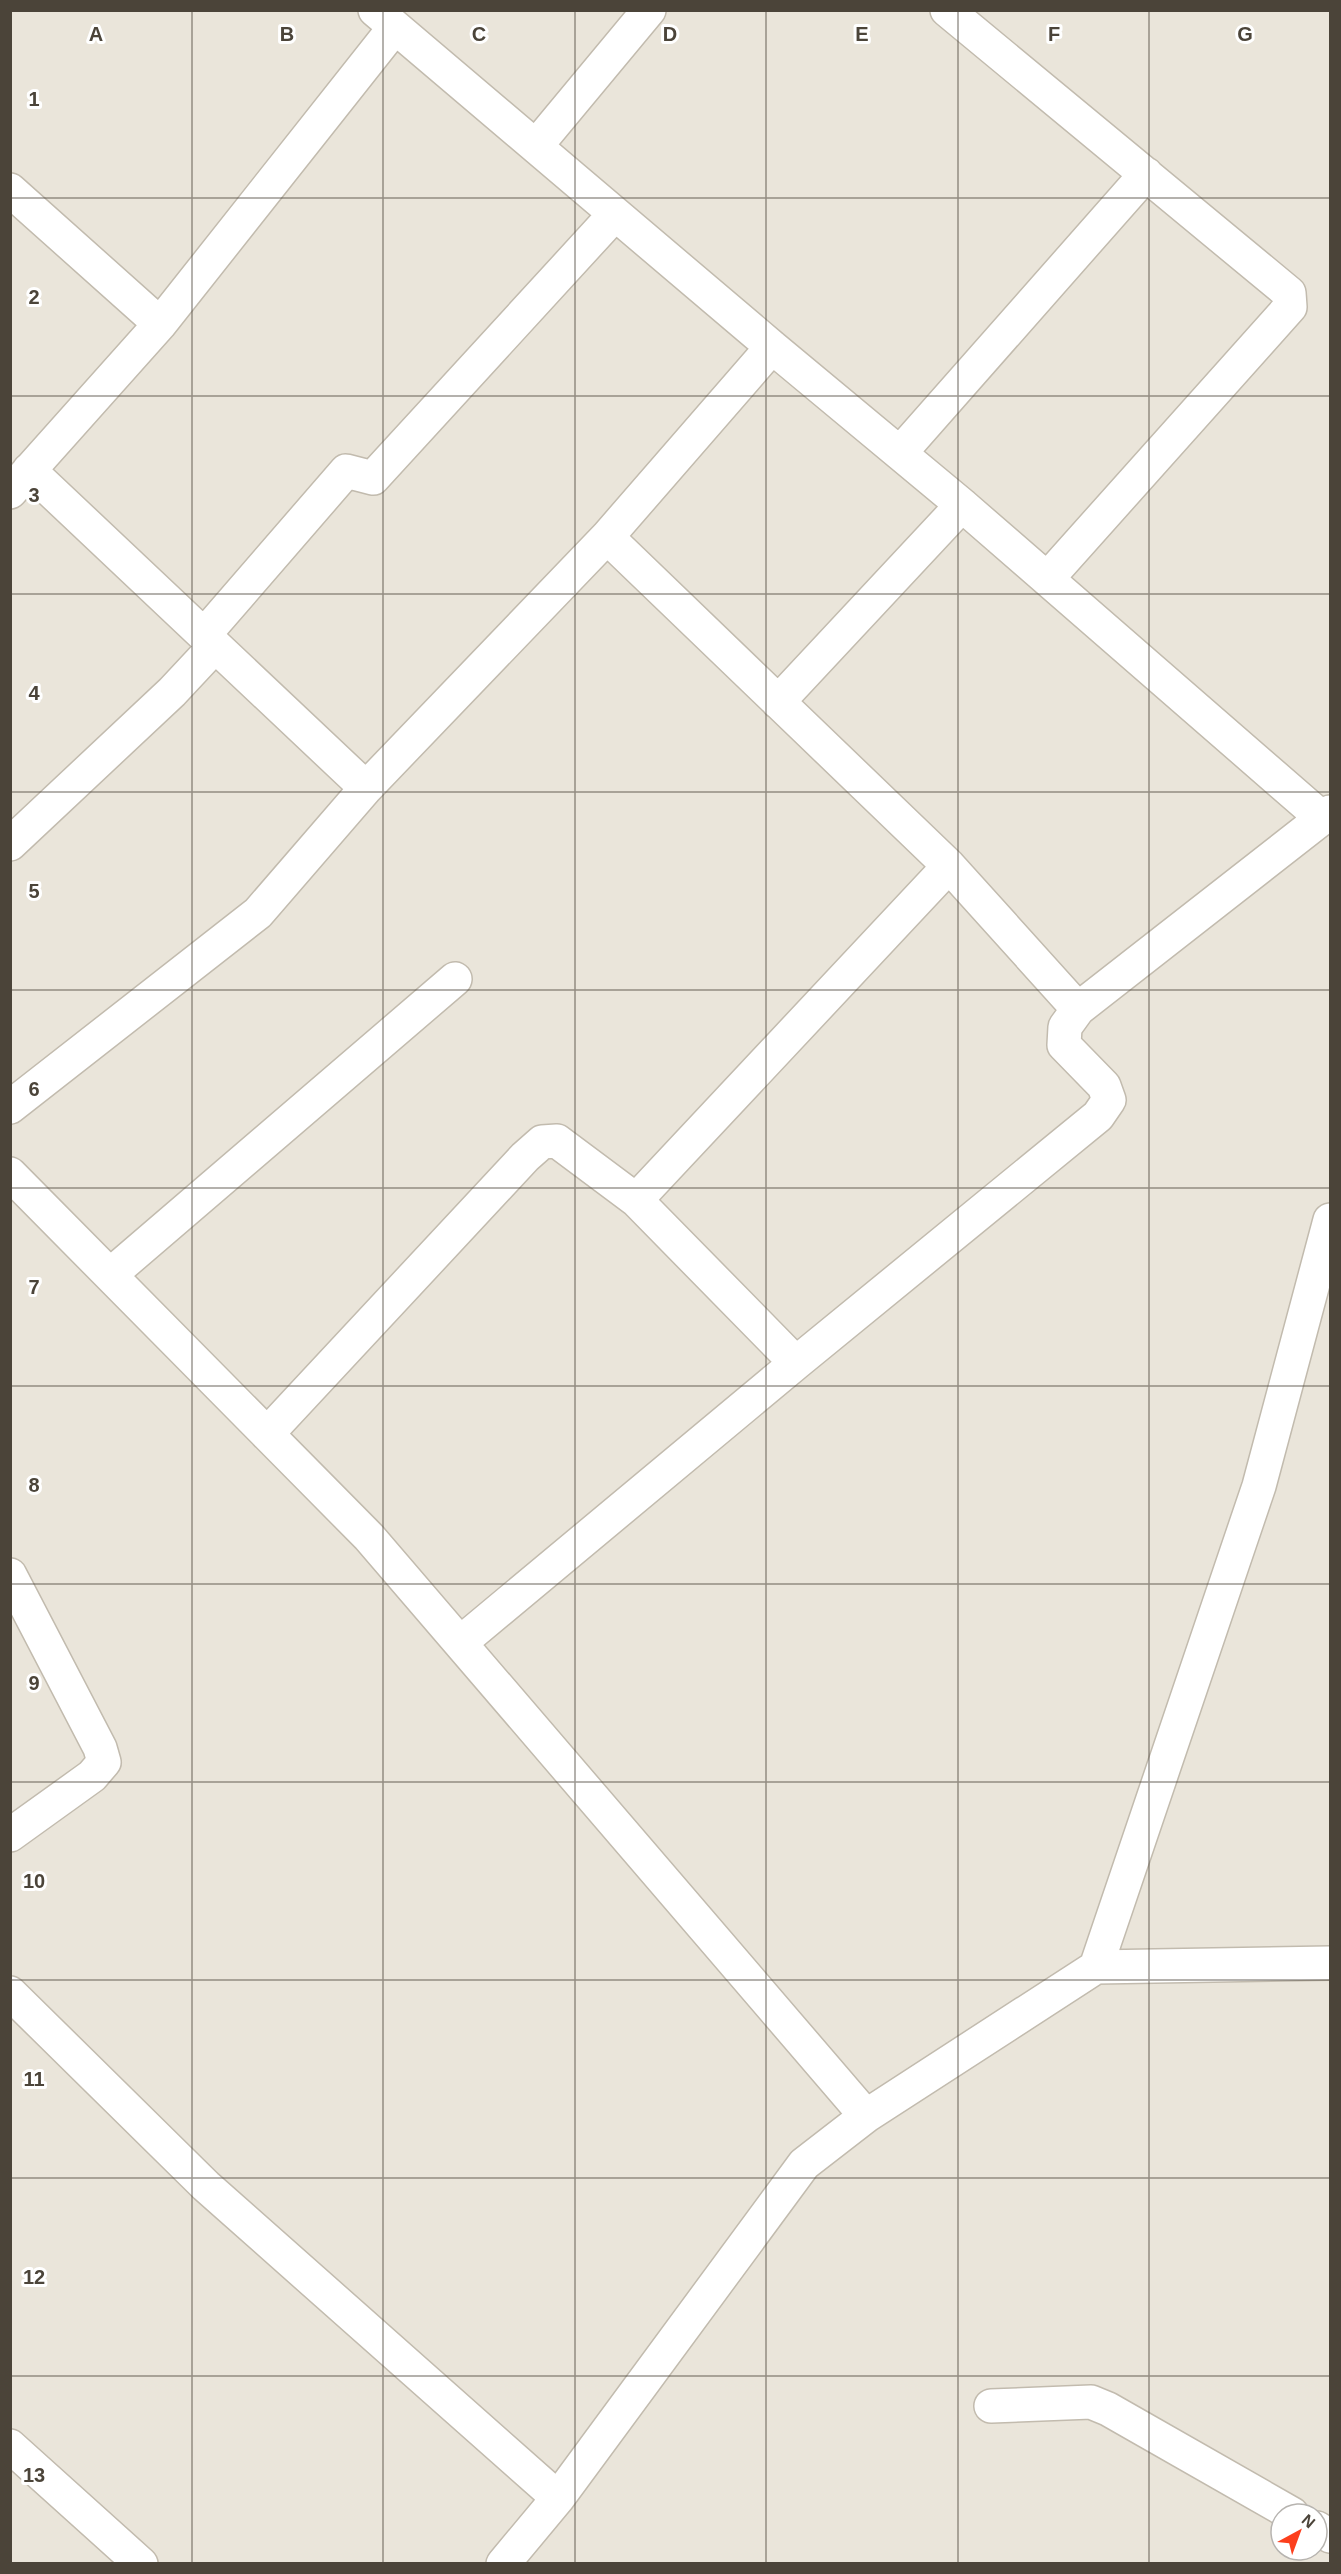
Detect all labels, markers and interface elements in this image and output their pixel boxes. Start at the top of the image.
text: A [89,23,103,45]
text: B [280,23,294,45]
text: C [472,23,486,45]
text: D [663,23,677,45]
text: E [855,23,869,45]
text: F [1048,23,1060,45]
text: G [1237,23,1253,45]
text: 1 [28,88,40,110]
text: 2 [28,286,40,308]
text: 3 [28,484,40,506]
text: 4 [28,682,40,704]
text: 5 [28,880,40,902]
text: 6 [28,1078,40,1100]
text: 7 [28,1276,40,1298]
text: 8 [28,1474,40,1496]
text: 9 [28,1672,40,1694]
text: 10 [23,1870,45,1892]
text: 11 [23,2068,45,2090]
text: 12 [23,2266,45,2288]
text: 13 [23,2464,45,2486]
north arrow [1269,2502,1329,2562]
text: N [1299,2511,1318,2531]

